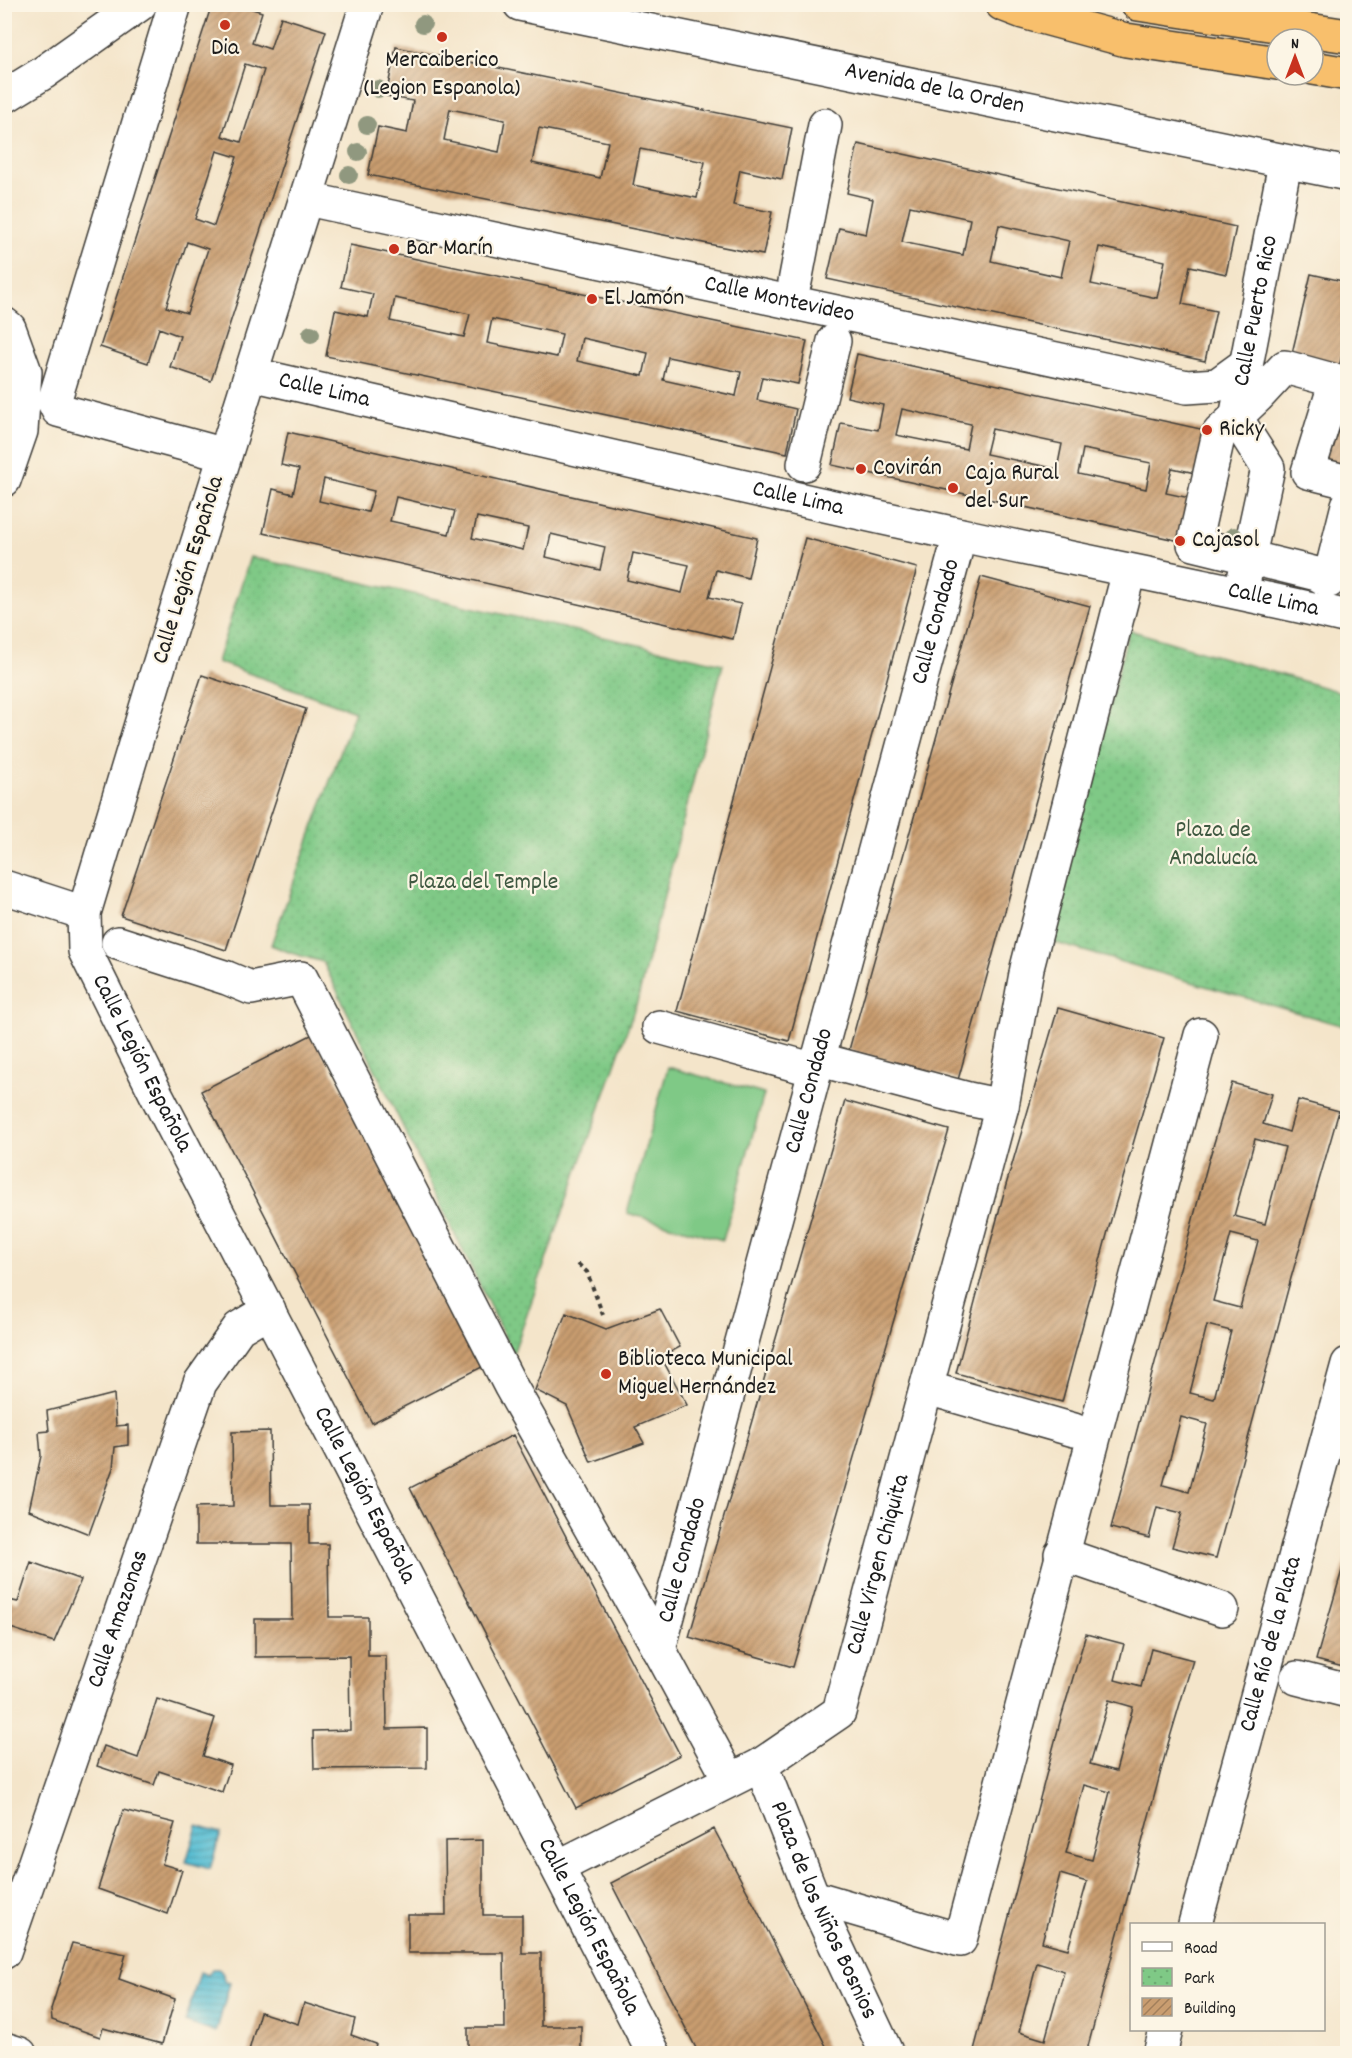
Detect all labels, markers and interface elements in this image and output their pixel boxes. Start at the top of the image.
marker: Dia [218,18,232,32]
north arrow [1265,27,1325,87]
marker: Mercaiberico (Legion Espanola) [435,30,449,44]
place label: Dia [211,32,240,66]
text: N [1291,33,1299,56]
place label: Mercaiberico (Legion Espanola) [364,44,520,106]
street label: Avenida de la Orden [841,54,1027,124]
place label: Bar Marín [406,232,493,266]
street label: Calle Puerto Rico [1225,233,1288,389]
marker: Bar Marín [387,242,401,256]
street label: Calle Montevideo [701,267,858,333]
place label: El Jamón [604,282,684,316]
marker: El Jamón [585,292,599,306]
street label: Calle Lima [275,364,374,418]
place label: Ricky [1219,413,1266,447]
marker: Ricky [1200,423,1214,437]
place label: Covirán [873,452,942,486]
place label: Caja Rural del Sur [965,457,1059,519]
marker: Covirán [854,462,868,476]
street label: Calle Legión Española [144,471,234,668]
street label: Calle Lima [749,472,847,526]
marker: Caja Rural del Sur [946,481,960,495]
place label: Cajasol [1192,524,1259,558]
marker: Cajasol [1173,534,1187,548]
street label: Calle Condado [903,555,970,688]
street label: Calle Lima [1224,574,1323,627]
park label: Plaza de Andalucía [1169,814,1258,876]
park label: Plaza del Temple [408,866,558,900]
street label: Calle Legión Española [82,969,201,1159]
street label: Calle Condado [777,1024,843,1158]
place label: Biblioteca Municipal Miguel Hernández [618,1343,793,1405]
marker: Biblioteca Municipal Miguel Hernández [599,1367,613,1381]
street label: Calle Legión Española [304,1401,425,1591]
street label: Calle Virgen Chiquita [838,1470,919,1659]
street label: Calle Condado [650,1494,716,1627]
street label: Calle Amazonas [79,1546,158,1693]
street label: Calle Río de la Plata [1231,1552,1312,1736]
street label: Plaza de los Niños Bosnios [760,1796,885,2025]
street label: Calle Legión Española [528,1832,648,2022]
legend [1130,1923,1325,2031]
text: Road [1184,1937,1218,1962]
text: Park [1184,1967,1215,1992]
text: Building [1184,1997,1236,2022]

